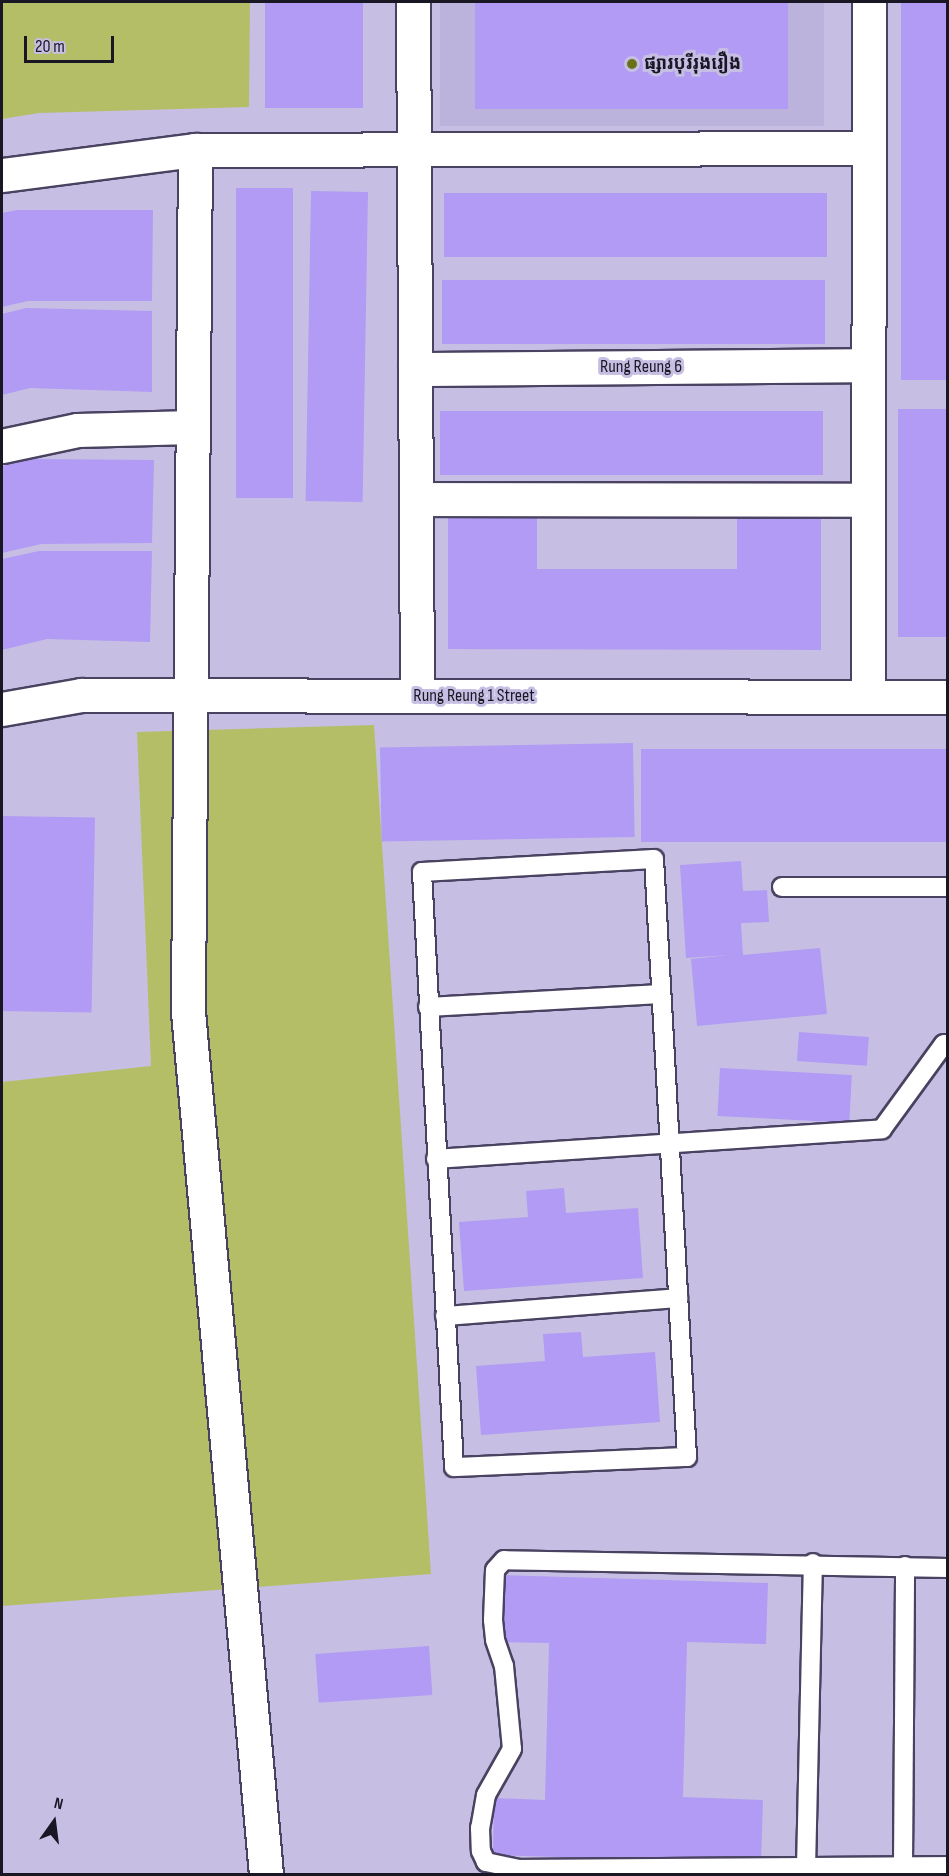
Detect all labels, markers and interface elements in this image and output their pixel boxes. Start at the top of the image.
scale bar [27,24,117,62]
text: 20 m [35,36,65,57]
place label: ផ្សារបុរីរុងរឿង [644,53,741,75]
marker: ផ្សារបុរីរុងរឿង [625,57,639,71]
street label: Rung Reung 6 [600,356,682,378]
street label: Rung Reung 1 Street [413,685,535,707]
north arrow [24,1792,84,1852]
text: N [52,1794,65,1814]

